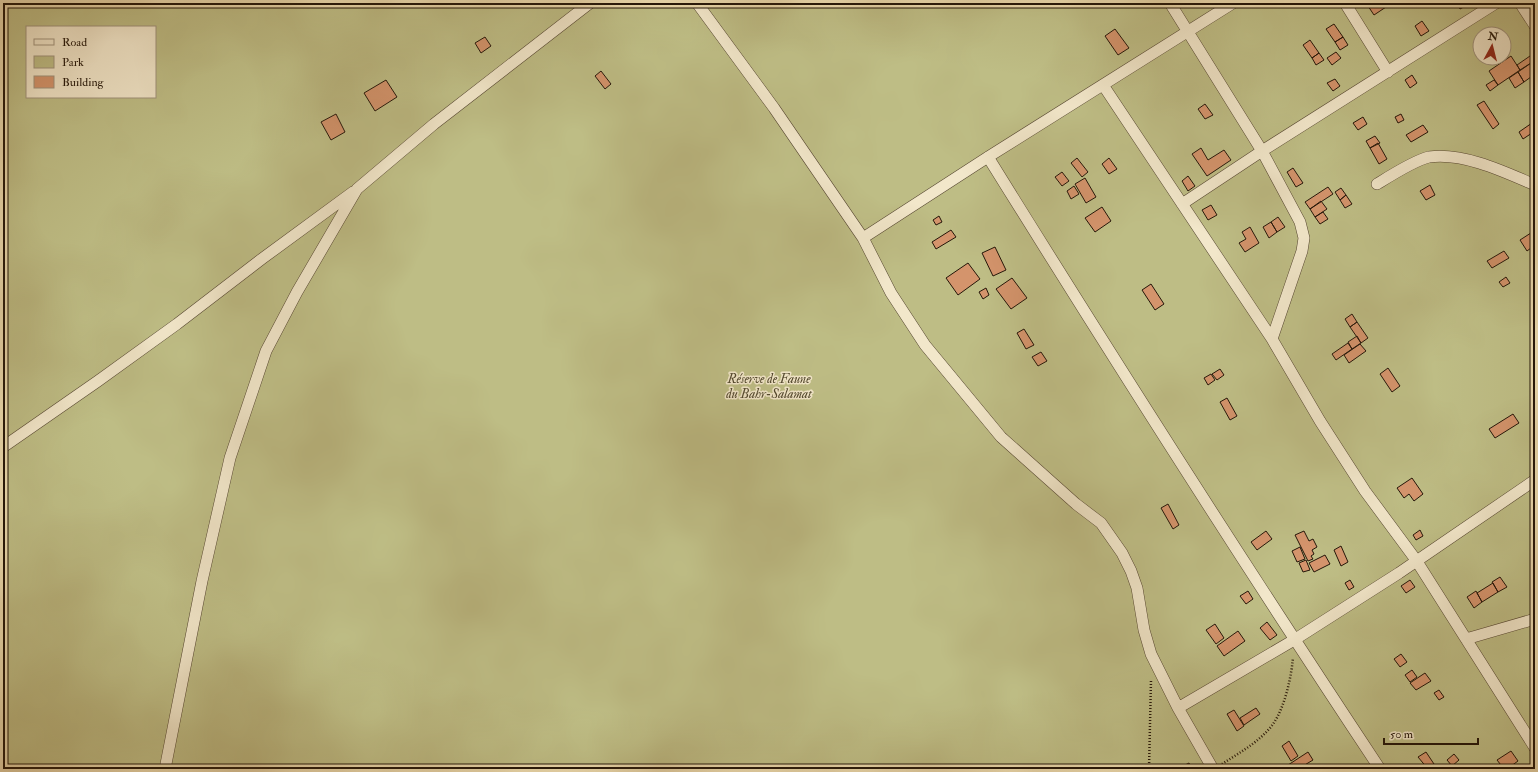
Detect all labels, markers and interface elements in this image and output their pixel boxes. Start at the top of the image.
legend [26,26,156,98]
north arrow [1472,26,1512,66]
text: N [1486,29,1500,44]
text: Road [62,35,87,50]
text: Park [62,55,84,70]
text: Building [62,75,105,90]
park label: Réserve de Faune du Bahr-Salamat [725,371,813,402]
scale bar [1384,720,1478,746]
text: 50 m [1390,727,1414,742]

